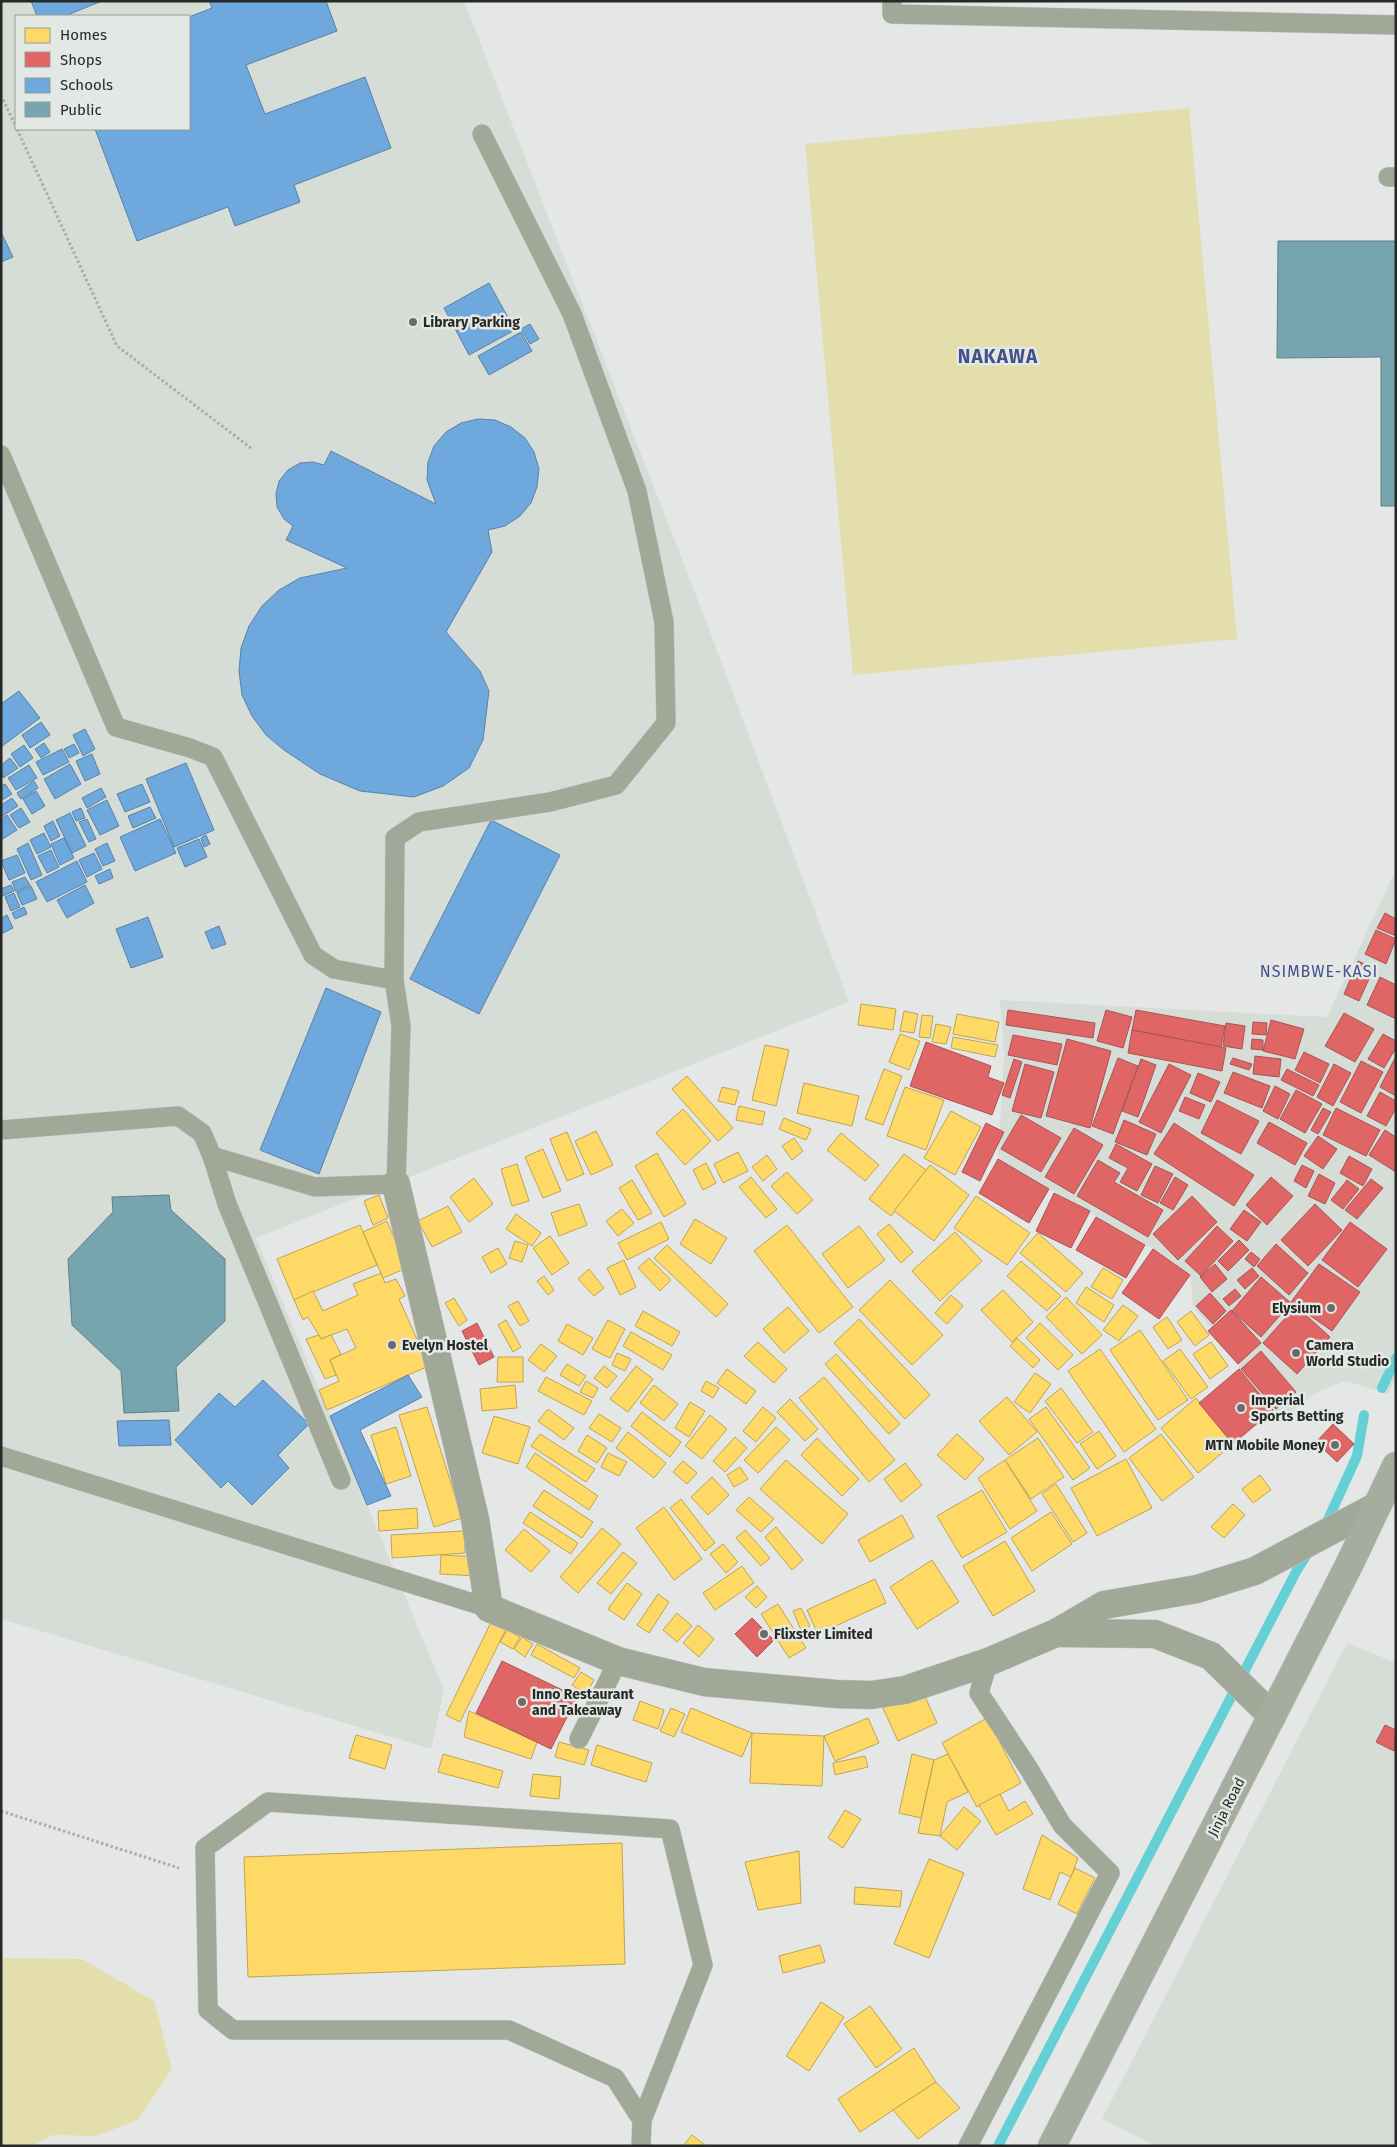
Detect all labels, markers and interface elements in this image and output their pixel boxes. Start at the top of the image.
legend [15,15,190,130]
text: Homes [60,26,107,44]
text: Shops [60,51,102,69]
text: Schools [60,76,113,94]
text: Public [60,101,102,119]
place label: Library Parking [423,314,520,331]
marker: Library Parking [407,316,419,328]
district label: NAKAWA [958,345,1038,368]
district label: NSIMBWE-KASI [1260,962,1378,981]
place label: Elysium [1272,1300,1321,1317]
marker: Elysium [1325,1302,1337,1314]
place label: Evelyn Hostel [402,1337,489,1354]
place label: Camera World Studio [1306,1337,1389,1370]
marker: Evelyn Hostel [386,1339,398,1351]
marker: Camera World Studio [1290,1347,1302,1359]
place label: Imperial Sports Betting [1251,1392,1344,1425]
marker: Imperial Sports Betting [1235,1402,1247,1414]
place label: MTN Mobile Money [1205,1437,1326,1454]
marker: MTN Mobile Money [1329,1439,1341,1451]
place label: Flixster Limited [774,1626,873,1643]
marker: Flixster Limited [758,1628,770,1640]
place label: Inno Restaurant and Takeaway [532,1686,634,1719]
marker: Inno Restaurant and Takeaway [516,1696,528,1708]
street label: Jinja Road [1204,1775,1249,1840]

